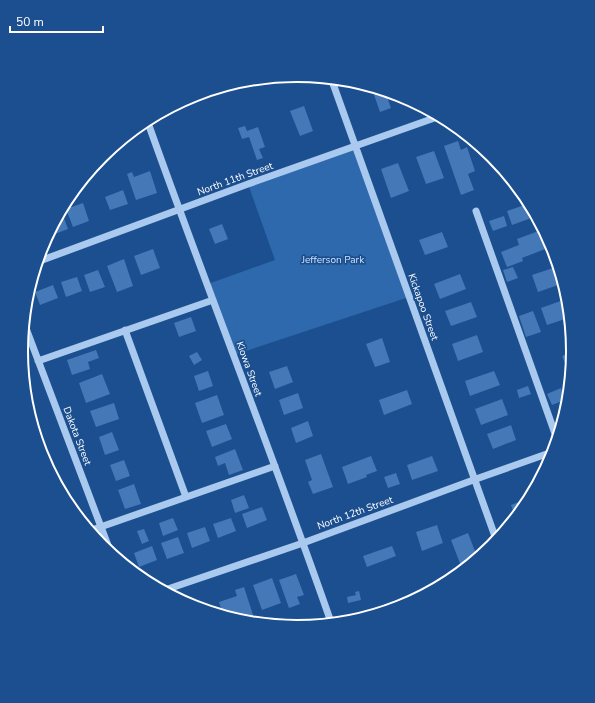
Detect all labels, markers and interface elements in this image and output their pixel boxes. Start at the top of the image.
scale bar [10,8,103,34]
text: 50 m [16,14,44,30]
street label: North 11th Street [195,159,275,199]
park label: Jefferson Park [301,253,365,267]
street label: Kickapoo Street [404,272,442,343]
street label: Kiowa Street [233,340,266,399]
street label: Dakota Street [59,405,95,468]
street label: North 12th Street [315,493,395,533]

